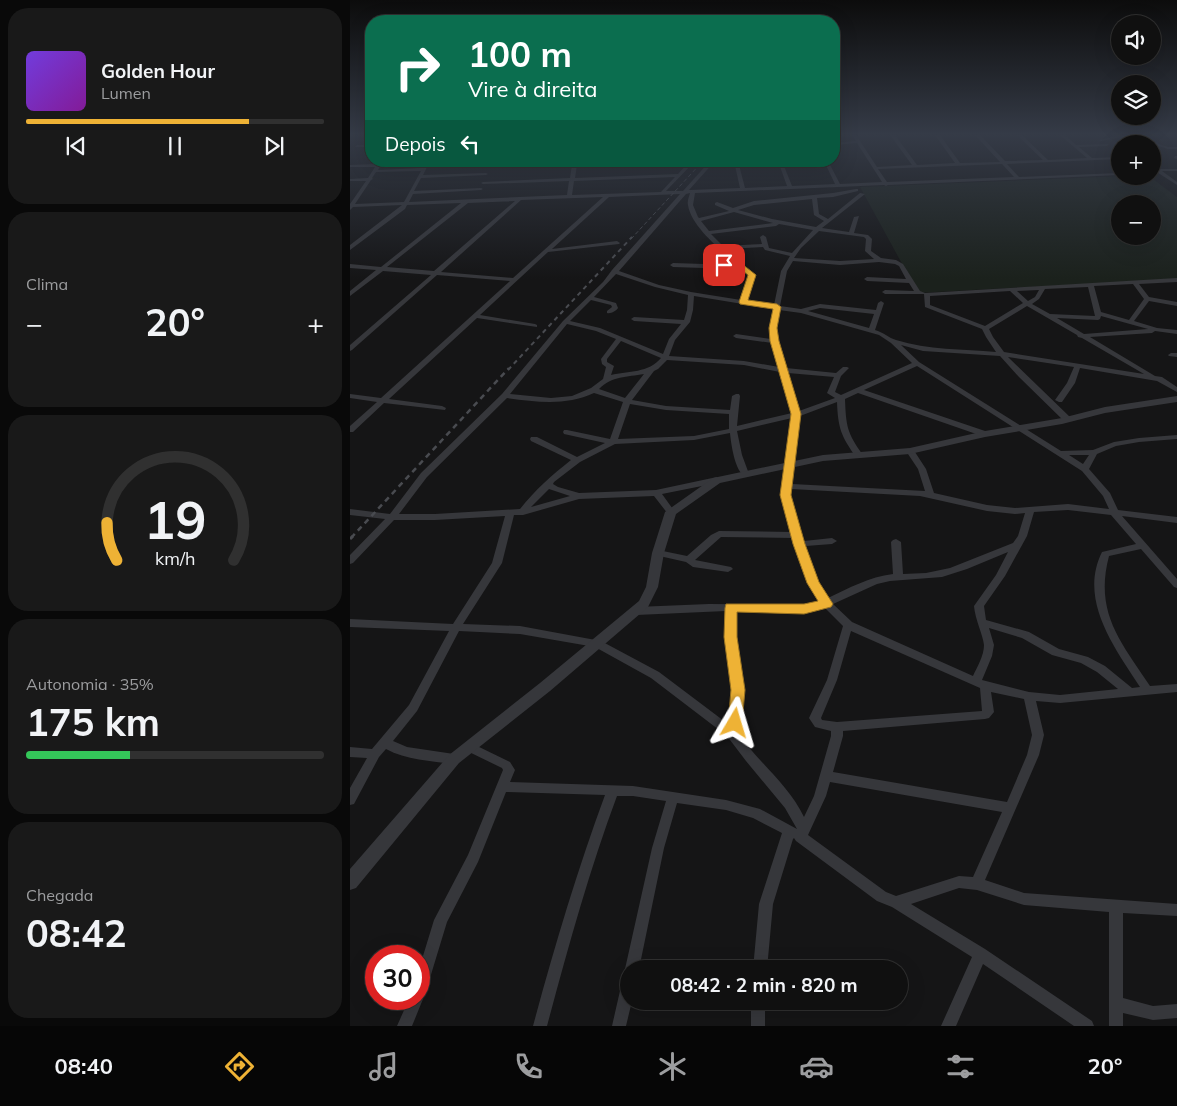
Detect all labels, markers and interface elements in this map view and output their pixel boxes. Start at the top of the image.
map controls [1111,15,1161,245]
button: sound [1111,15,1161,65]
text: 100 m [468,32,572,76]
icon: right [385,35,450,100]
text: Golden Hour [101,59,215,83]
text: Vire à direita [468,75,597,103]
button: layers [1111,75,1161,125]
text: Lumen [101,83,151,103]
icon: left [456,130,484,158]
icon: previous [62,132,90,160]
icon: pause [161,132,189,160]
icon: next [260,132,288,160]
text: Depois [385,132,446,156]
button: + [1111,135,1161,185]
button: − [1111,195,1161,245]
pin [703,244,745,286]
icon: arrive [710,251,738,279]
text: Clima [26,274,68,294]
text: 20° [145,298,205,346]
text: − [26,306,43,341]
text: + [307,306,324,341]
text: 19 [144,487,206,552]
text: km/h [155,547,195,569]
text: Autonomia · 35% [26,674,154,694]
position arrow [708,696,760,748]
text: 175 km [26,698,160,746]
text: Chegada [26,885,93,905]
text: 08:42 [26,909,127,957]
speed limit sign: 30 [365,945,430,1010]
text: 08:42 · 2 min · 820 m [670,973,858,997]
icon: directions [222,1049,257,1084]
icon: music [366,1049,401,1084]
icon: phone [511,1049,546,1084]
icon: climate [655,1049,690,1084]
icon: car [799,1049,834,1084]
icon: filters [943,1049,978,1084]
text: 08:40 [55,1052,113,1080]
text: 20° [1088,1052,1122,1080]

